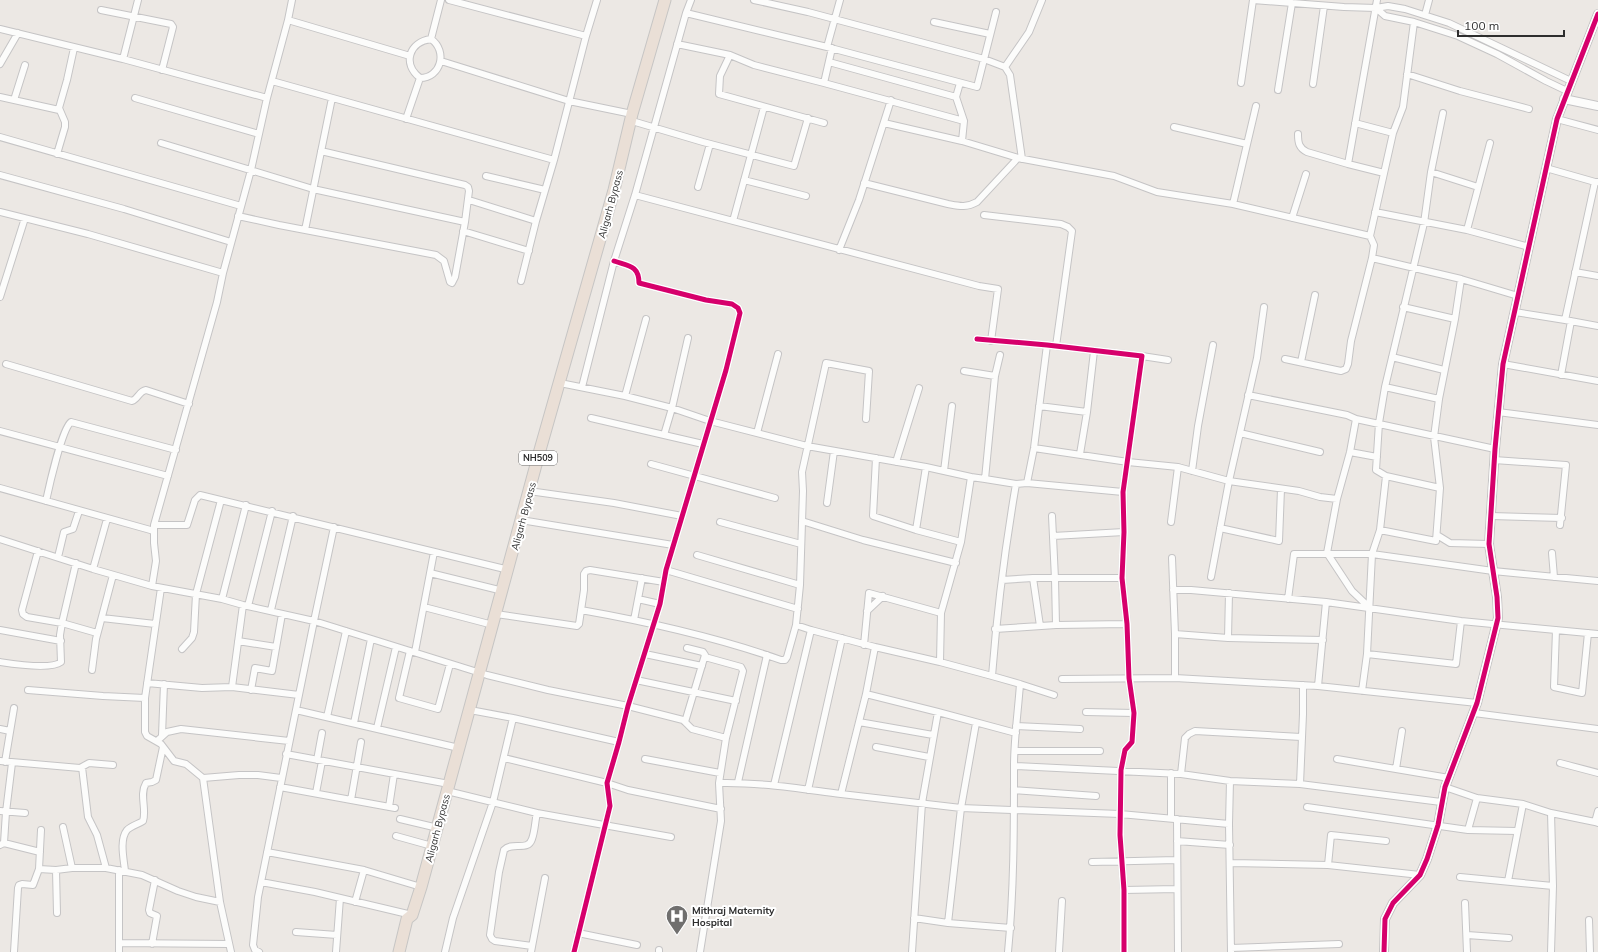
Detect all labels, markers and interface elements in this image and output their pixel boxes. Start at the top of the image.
scale bar [1458,12,1564,38]
text: 100 m [1464,18,1499,33]
street label: Aligarh Bypass [595,168,626,240]
road number: NH509 [519,451,557,465]
street label: Aligarh Bypass [508,480,539,552]
street label: Aligarh Bypass [422,792,453,864]
hospital icon: Mithraj Maternity Hospital [664,903,690,936]
place label: Mithraj Maternity Hospital [692,904,775,929]

